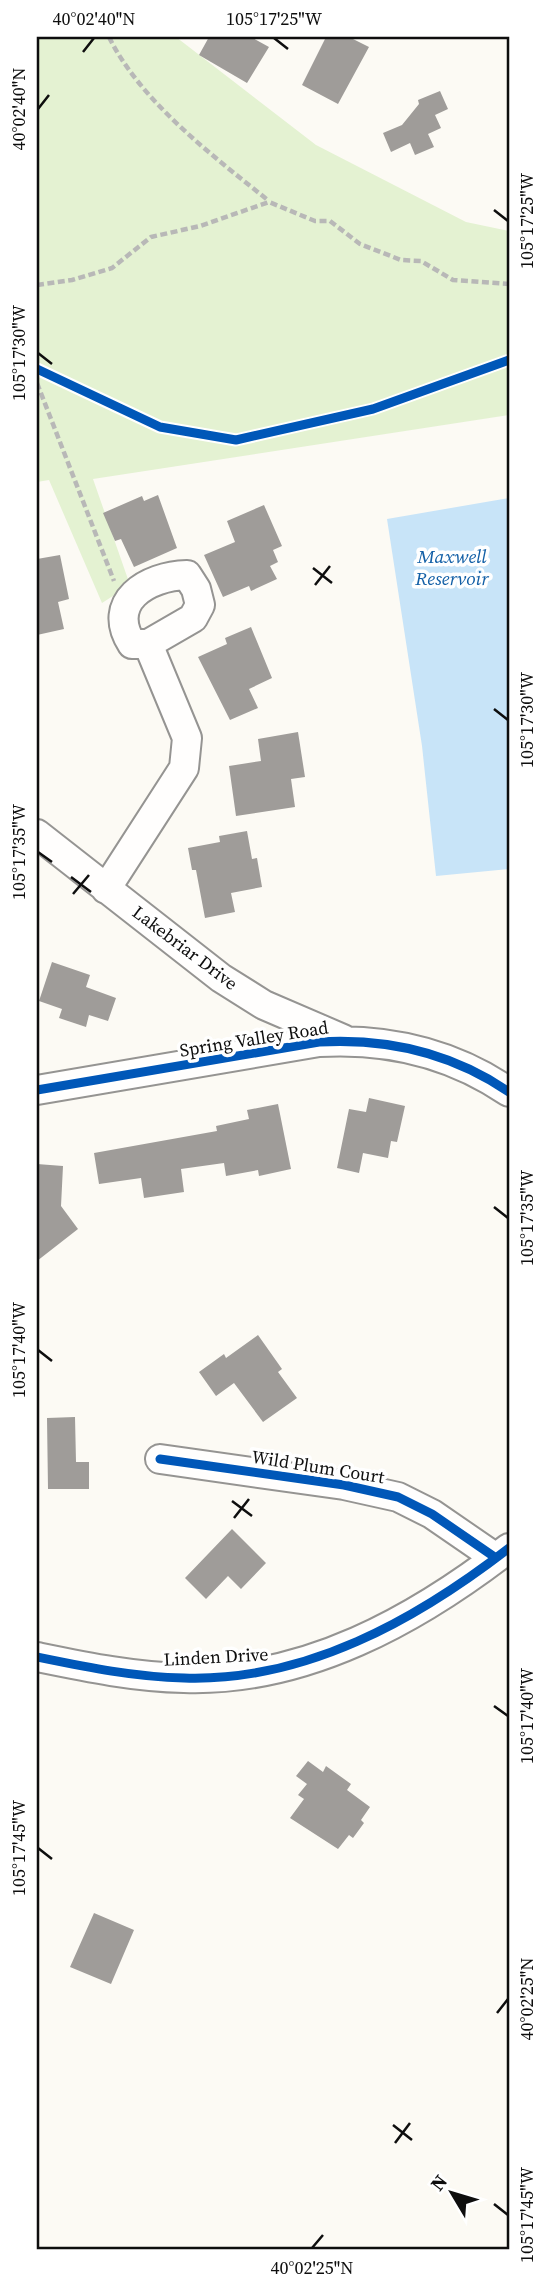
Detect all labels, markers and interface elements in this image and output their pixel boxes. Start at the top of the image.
text: 40°02'40"N [53,6,135,31]
text: 105°17'25"W [226,6,323,31]
text: 40°02'40"N [6,68,31,150]
text: 105°17'25"W [514,172,539,269]
text: 105°17'30"W [6,304,31,401]
water label: Maxwell Reservoir [414,543,490,591]
text: 105°17'30"W [514,671,539,768]
text: 105°17'35"W [6,803,31,900]
street label: Lakebriar Drive [127,900,243,996]
street label: Spring Valley Road [178,1014,330,1063]
text: 105°17'35"W [514,1169,539,1266]
text: 105°17'40"W [6,1301,31,1398]
street label: Wild Plum Court [250,1444,386,1489]
street label: Linden Drive [163,1641,269,1672]
text: 105°17'40"W [514,1667,539,1764]
text: 105°17'45"W [6,1799,31,1896]
text: 40°02'25"N [514,1958,539,2040]
north arrow [416,2158,486,2228]
text: 105°17'45"W [514,2166,539,2263]
text: N [424,2169,453,2196]
text: 40°02'25"N [271,2255,353,2280]

